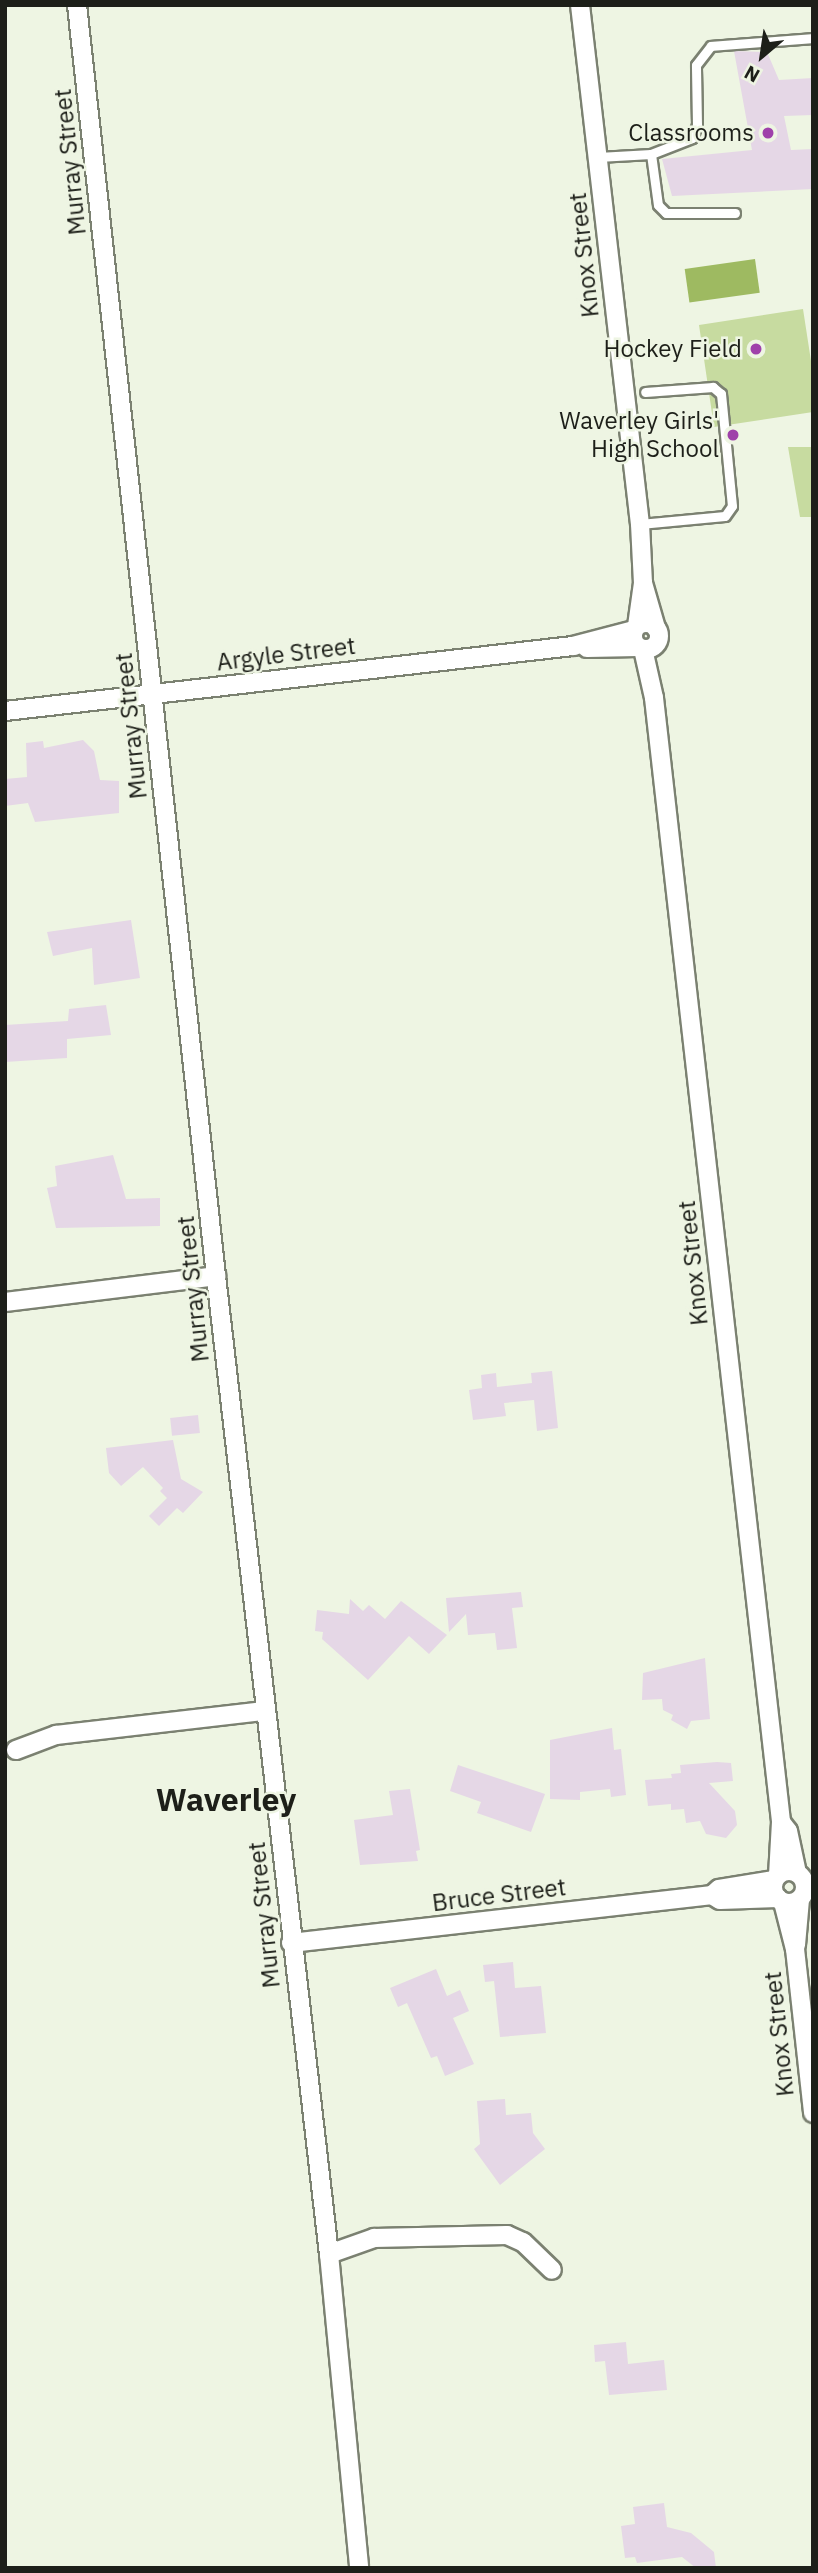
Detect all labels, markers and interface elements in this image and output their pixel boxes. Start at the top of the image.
north arrow [727,21,797,91]
text: N [740,61,764,88]
street label: Murray Street [48,87,92,237]
place label: Classrooms [628,119,754,147]
marker: Classrooms [760,125,776,141]
street label: Knox Street [563,191,605,319]
place label: Hockey Field [604,335,742,363]
marker: Hockey Field [748,341,764,357]
place label: Waverley Girls' High School [559,407,719,463]
marker: Waverley Girls' High School [725,427,741,443]
street label: Argyle Street [215,631,357,677]
street label: Murray Street [109,651,153,801]
street label: Knox Street [672,1199,714,1327]
street label: Murray Street [171,1214,215,1364]
district label: Waverley [156,1780,296,1818]
street label: Murray Street [242,1840,286,1990]
street label: Bruce Street [430,1872,568,1918]
street label: Knox Street [758,1970,800,2098]

